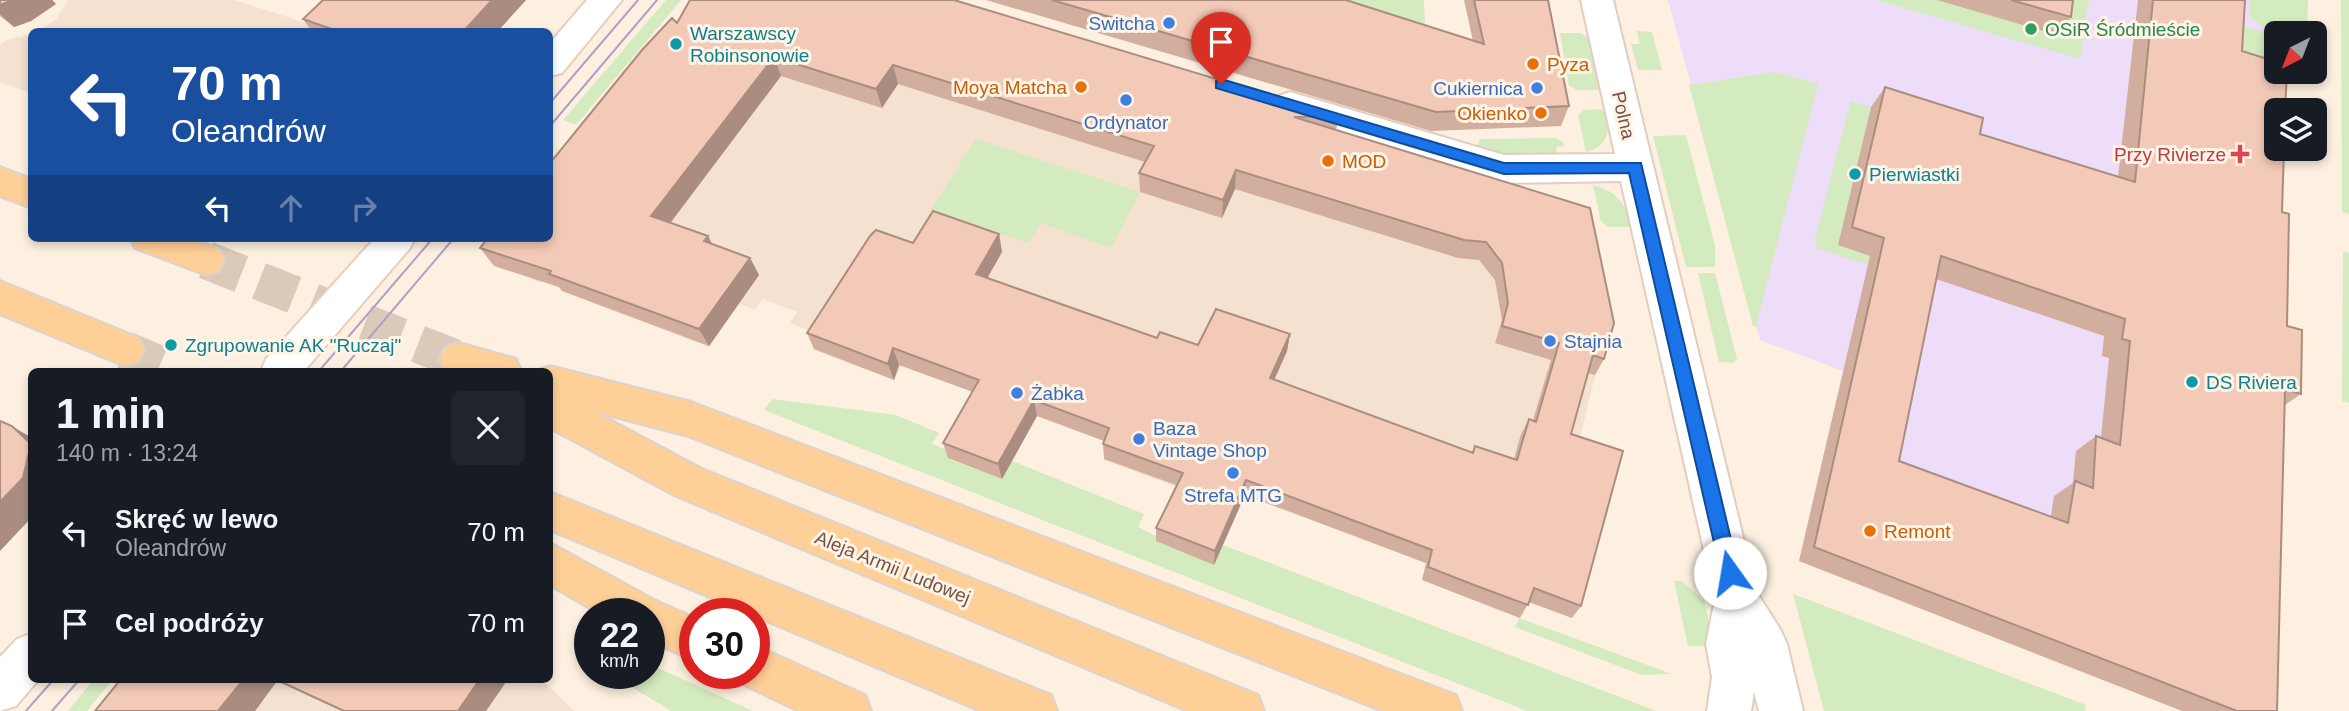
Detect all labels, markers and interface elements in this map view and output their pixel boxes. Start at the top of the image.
pin [1191,12.0,1251,84]
place label: Switcha [1088,13,1155,34]
marker: Switcha [1161,15,1177,31]
place label: OSiR Śródmieście [2045,19,2200,40]
marker: OSiR Śródmieście [2023,21,2039,37]
north arrow [2264,21,2328,84]
map controls [2264,21,2327,161]
place label: Warszawscy Robinsonowie [690,23,809,66]
icon: arrive [1202,23,1240,61]
marker: Warszawscy Robinsonowie [668,36,684,52]
place label: Pyza [1547,54,1590,75]
icon: left [56,56,147,147]
text: 70 m [171,56,283,110]
marker: Pyza [1525,56,1541,72]
place label: Moya Matcha [953,77,1067,98]
place label: Cukiernica [1433,78,1523,99]
marker: Moya Matcha [1073,79,1089,95]
marker: Cukiernica [1529,80,1545,96]
street label: Polna [1608,89,1639,142]
marker: Ordynator [1118,92,1134,108]
button: layers [2264,98,2327,161]
place label: Okienko [1457,103,1527,124]
marker: Okienko [1533,105,1549,121]
place label: Ordynator [1084,112,1169,133]
text: Oleandrów [171,113,326,149]
place label: Przy Rivierze [2114,144,2226,165]
marker: Przy Rivierze [2232,146,2248,162]
place label: MOD [1342,151,1386,172]
marker: MOD [1320,153,1336,169]
place label: Pierwiastki [1869,164,1960,185]
marker: Pierwiastki [1847,166,1863,182]
icon: left [199,189,237,227]
icon: ahead [272,189,310,227]
icon: right [345,189,383,227]
place label: Stajnia [1564,331,1623,352]
marker: Stajnia [1542,333,1558,349]
place label: Zgrupowanie AK "Ruczaj" [185,335,401,356]
marker: Zgrupowanie AK "Ruczaj" [163,337,179,353]
place label: DS Riviera [2206,372,2297,393]
marker: DS Riviera [2184,374,2200,390]
place label: Żabka [1031,383,1084,404]
marker: Żabka [1009,385,1025,401]
text: 1 min [56,390,166,437]
button: close [451,391,525,465]
place label: Baza Vintage Shop [1153,418,1267,461]
marker: Baza Vintage Shop [1131,431,1147,447]
text: 140 m · 13:24 [56,440,198,466]
marker: Strefa MTG [1225,465,1241,481]
place label: Strefa MTG [1184,485,1282,506]
text: Skręć w lewo [115,504,278,534]
icon: left [56,514,94,552]
text: 70 m [467,517,525,547]
place label: Remont [1884,521,1951,542]
marker: Remont [1862,523,1878,539]
street label: Aleja Armii Ludowej [812,527,974,608]
text: Oleandrów [115,535,226,561]
position arrow [1693,536,1767,610]
speed limit sign: 30 [679,598,770,689]
icon: arrive [56,605,94,643]
text: Cel podróży [115,608,264,638]
text: 70 m [467,608,525,638]
text: 22 [600,615,639,654]
text: km/h [600,651,639,671]

